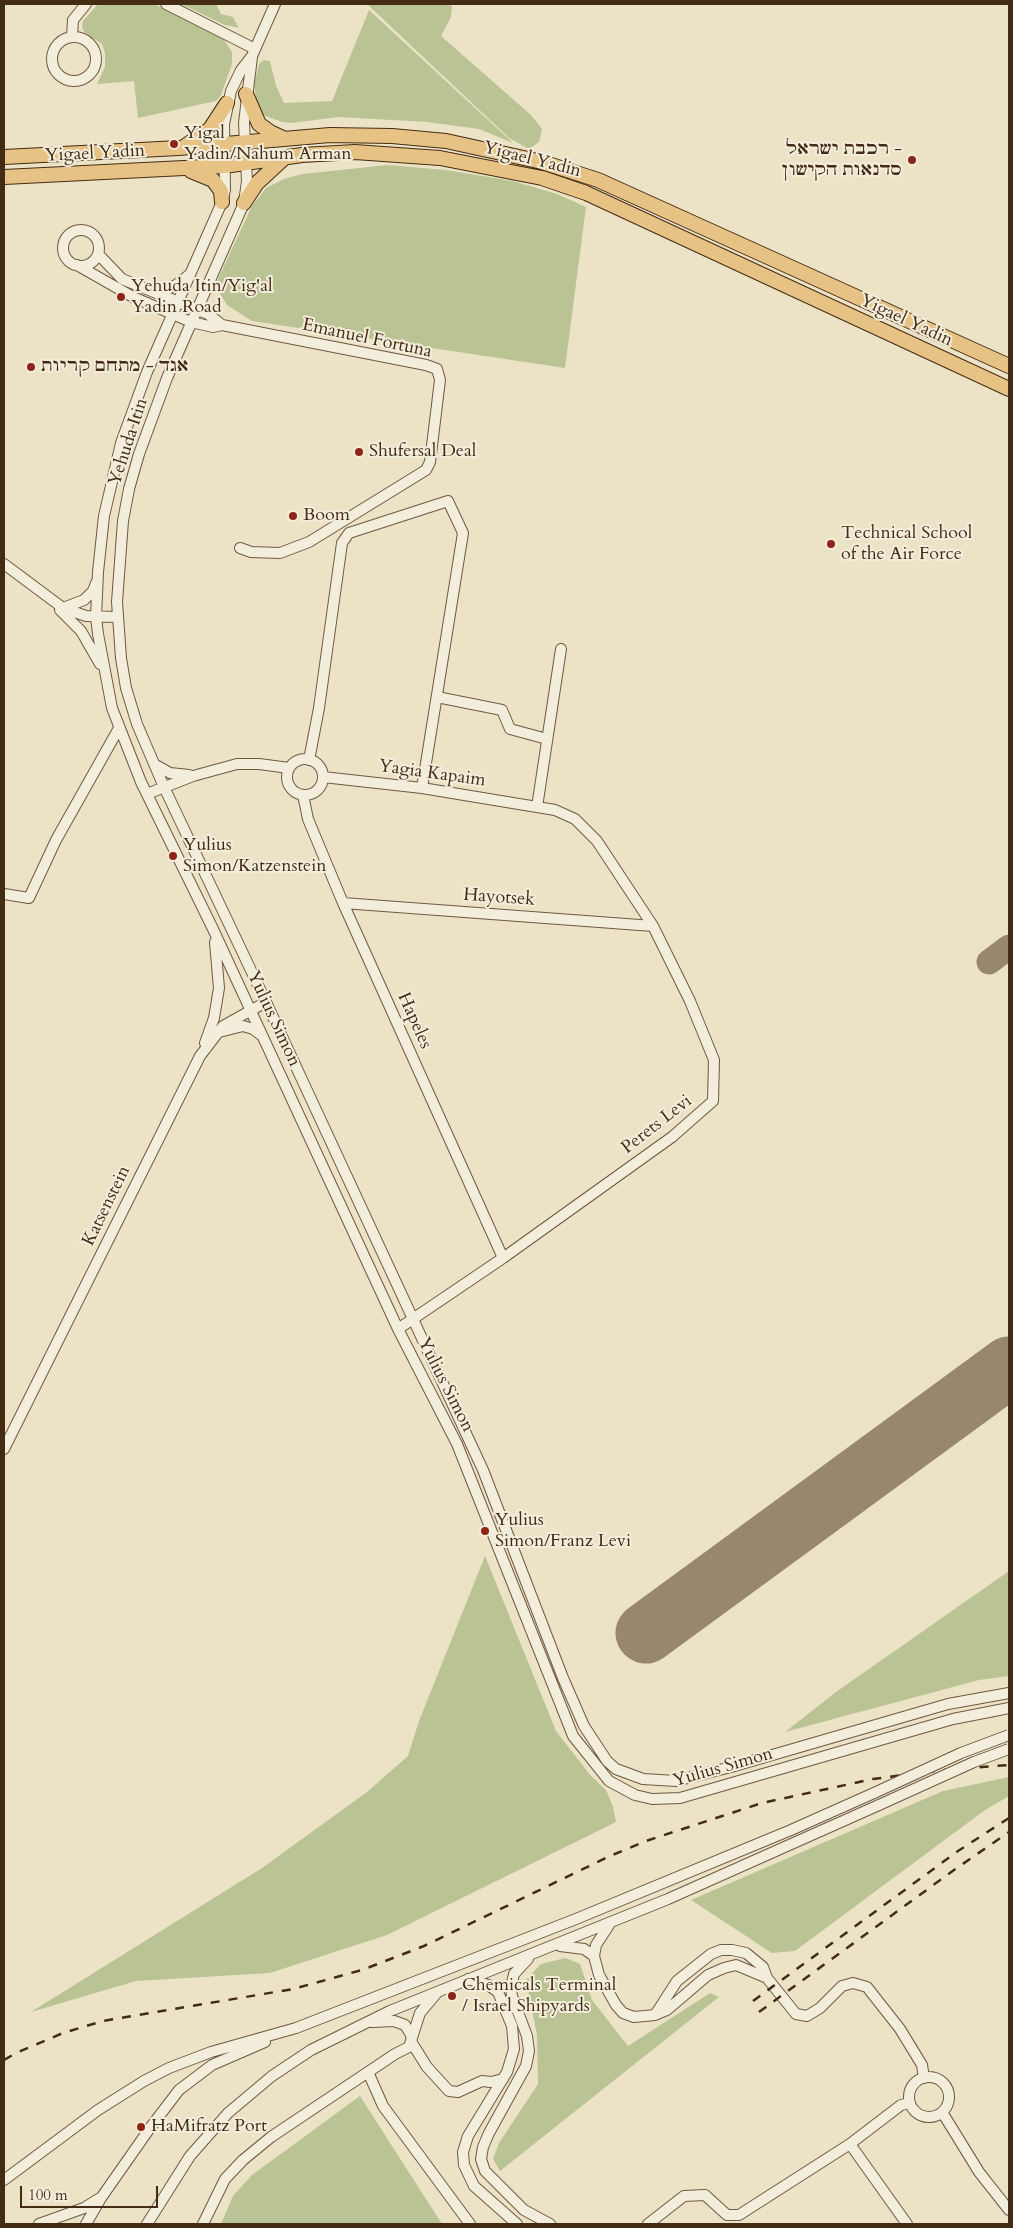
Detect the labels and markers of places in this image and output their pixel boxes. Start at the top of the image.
place label: Yigal Yadin/Nahum Arman [184,123,351,166]
marker: Yigal Yadin/Nahum Arman [168,138,180,150]
place label: רכבת ישראל - סדנאות הקישון [782,139,902,182]
marker: רכבת ישראל - סדנאות הקישון [906,154,918,166]
place label: Yehuda Itin/Yig'al Yadin Road [131,276,273,318]
marker: Yehuda Itin/Yig'al Yadin Road [115,291,127,303]
place label: אגד - מתחם קריות [41,356,189,378]
marker: אגד - מתחם קריות [25,361,37,373]
place label: Shufersal Deal [369,441,476,463]
marker: Shufersal Deal [353,446,365,458]
place label: Boom [303,505,350,527]
marker: Boom [287,510,299,522]
place label: Technical School of the Air Force [841,523,972,566]
marker: Technical School of the Air Force [825,538,837,550]
place label: Yulius Simon/Katzenstein [183,835,327,878]
marker: Yulius Simon/Katzenstein [167,850,179,862]
place label: Yulius Simon/Franz Levi [495,1510,631,1552]
marker: Yulius Simon/Franz Levi [479,1525,491,1537]
place label: Chemicals Terminal / Israel Shipyards [462,1975,616,2018]
marker: Chemicals Terminal / Israel Shipyards [446,1990,458,2002]
place label: HaMifratz Port [151,2116,267,2138]
marker: HaMifratz Port [135,2121,147,2133]

